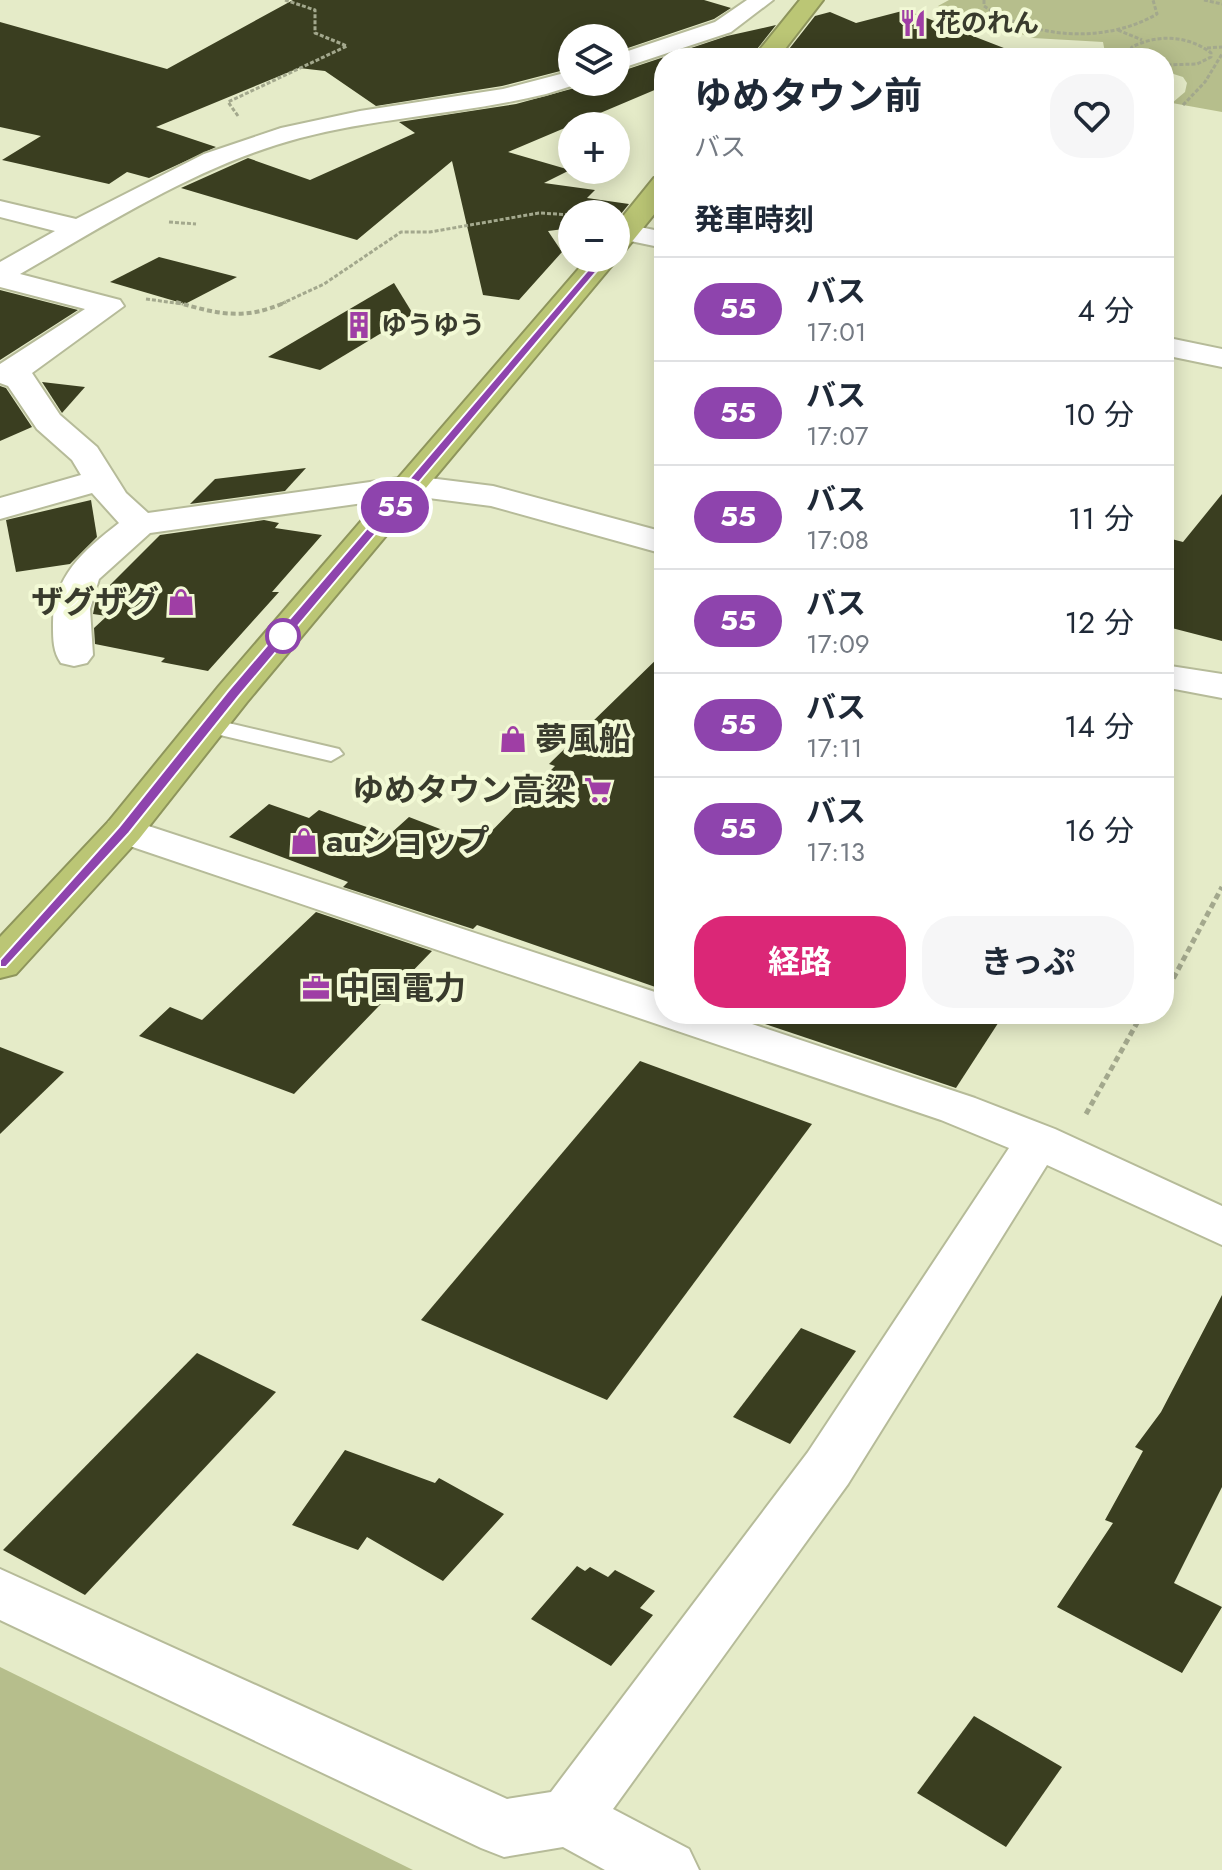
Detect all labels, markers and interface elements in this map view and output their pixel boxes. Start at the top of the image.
place label: 花のれん [935,4,1039,42]
restaurant icon: 花のれん [898,8,928,38]
map controls [558,24,630,272]
button: layers [558,24,630,96]
text: ゆめタウン前 [694,68,922,123]
button: heart [1050,74,1134,158]
button: + [558,112,630,184]
text: バス [694,128,746,166]
text: 発車時刻 [694,198,814,241]
button: − [558,200,630,272]
text: バス [806,270,866,313]
text: 55 [720,288,756,329]
text: 4 分 [1078,289,1134,332]
place label: ゆうゆう [381,306,485,344]
building icon: ゆうゆう [344,310,374,340]
text: 17:01 [806,313,866,351]
text: バス [806,374,866,417]
text: 55 [720,392,756,433]
text: 10 分 [1064,393,1134,436]
text: 17:07 [806,417,868,455]
text: バス [806,478,866,521]
line badge: 55 [359,481,431,533]
text: 55 [377,486,413,527]
text: 55 [720,496,756,537]
text: 11 分 [1068,497,1134,540]
text: 17:08 [806,521,869,559]
place label: ザグザグ [31,579,159,625]
text: バス [806,582,866,625]
shop icon: ザグザグ [166,587,196,617]
text: 55 [720,600,756,641]
text: 12 分 [1064,601,1134,644]
unlabelled marker [266,619,300,653]
text: 17:09 [806,625,870,663]
text: バス [806,686,866,729]
text: 55 [720,704,756,745]
text: 14 分 [1064,705,1134,748]
place label: 夢風船 [535,716,631,762]
shop icon: 夢風船 [498,724,528,754]
text: 17:11 [806,729,863,767]
place label: ゆめタウン高梁 [352,767,576,813]
supermarket icon: ゆめタウン高梁 [583,775,613,805]
text: バス [806,790,866,833]
text: 55 [720,808,756,849]
text: 16 分 [1064,809,1134,852]
place label: auショップ [326,818,490,864]
shop icon: auショップ [289,826,319,856]
text: 17:13 [806,833,865,871]
button: 経路 [694,916,906,1008]
button: きっぷ [922,916,1134,1008]
place label: 中国電力 [338,965,466,1011]
office icon: 中国電力 [301,973,331,1003]

